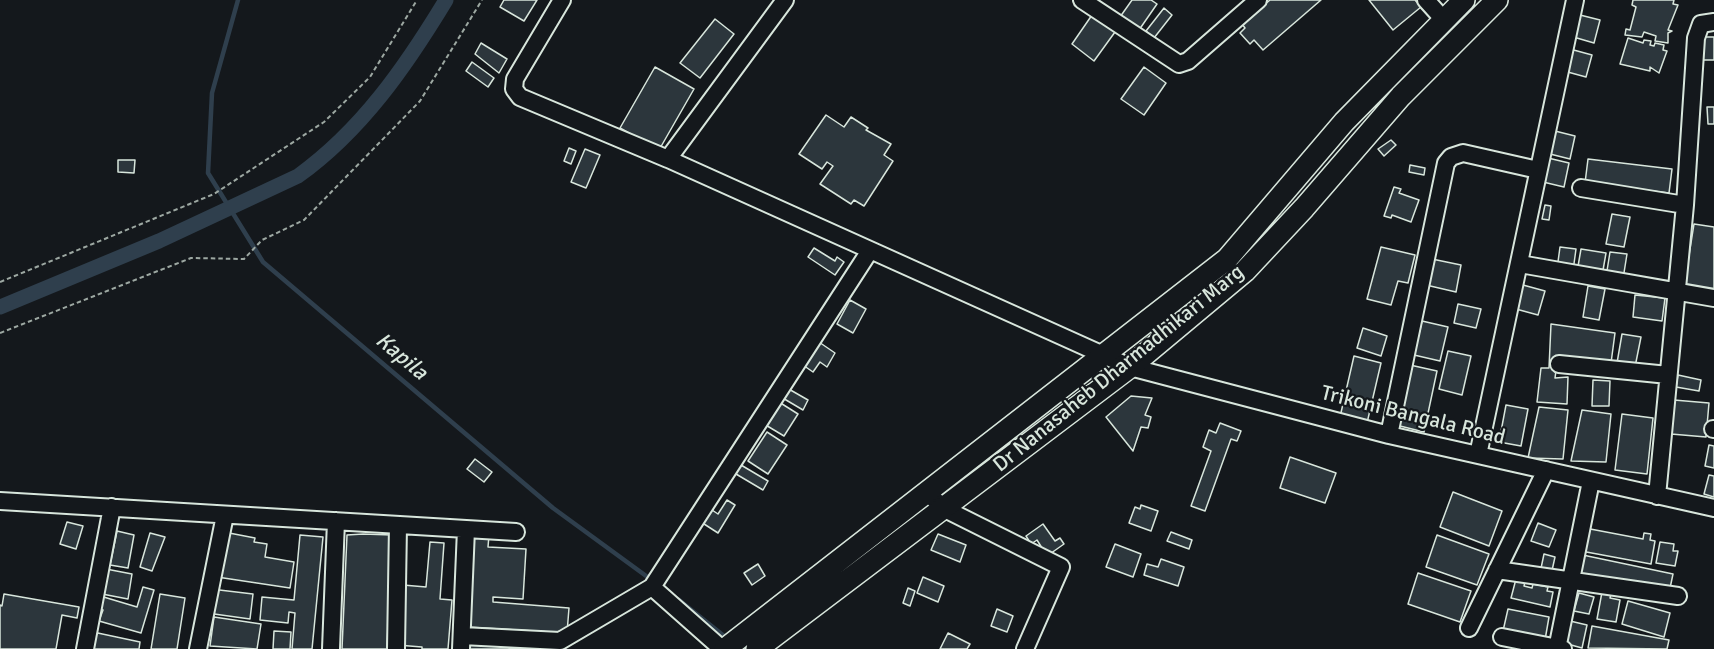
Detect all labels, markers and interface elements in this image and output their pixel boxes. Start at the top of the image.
street label: Dr Nanasaheb Dharmadhikari Marg [989,260,1249,478]
water label: Kapila [370,328,432,386]
street label: Trikoni Bangala Road [1318,381,1508,451]

